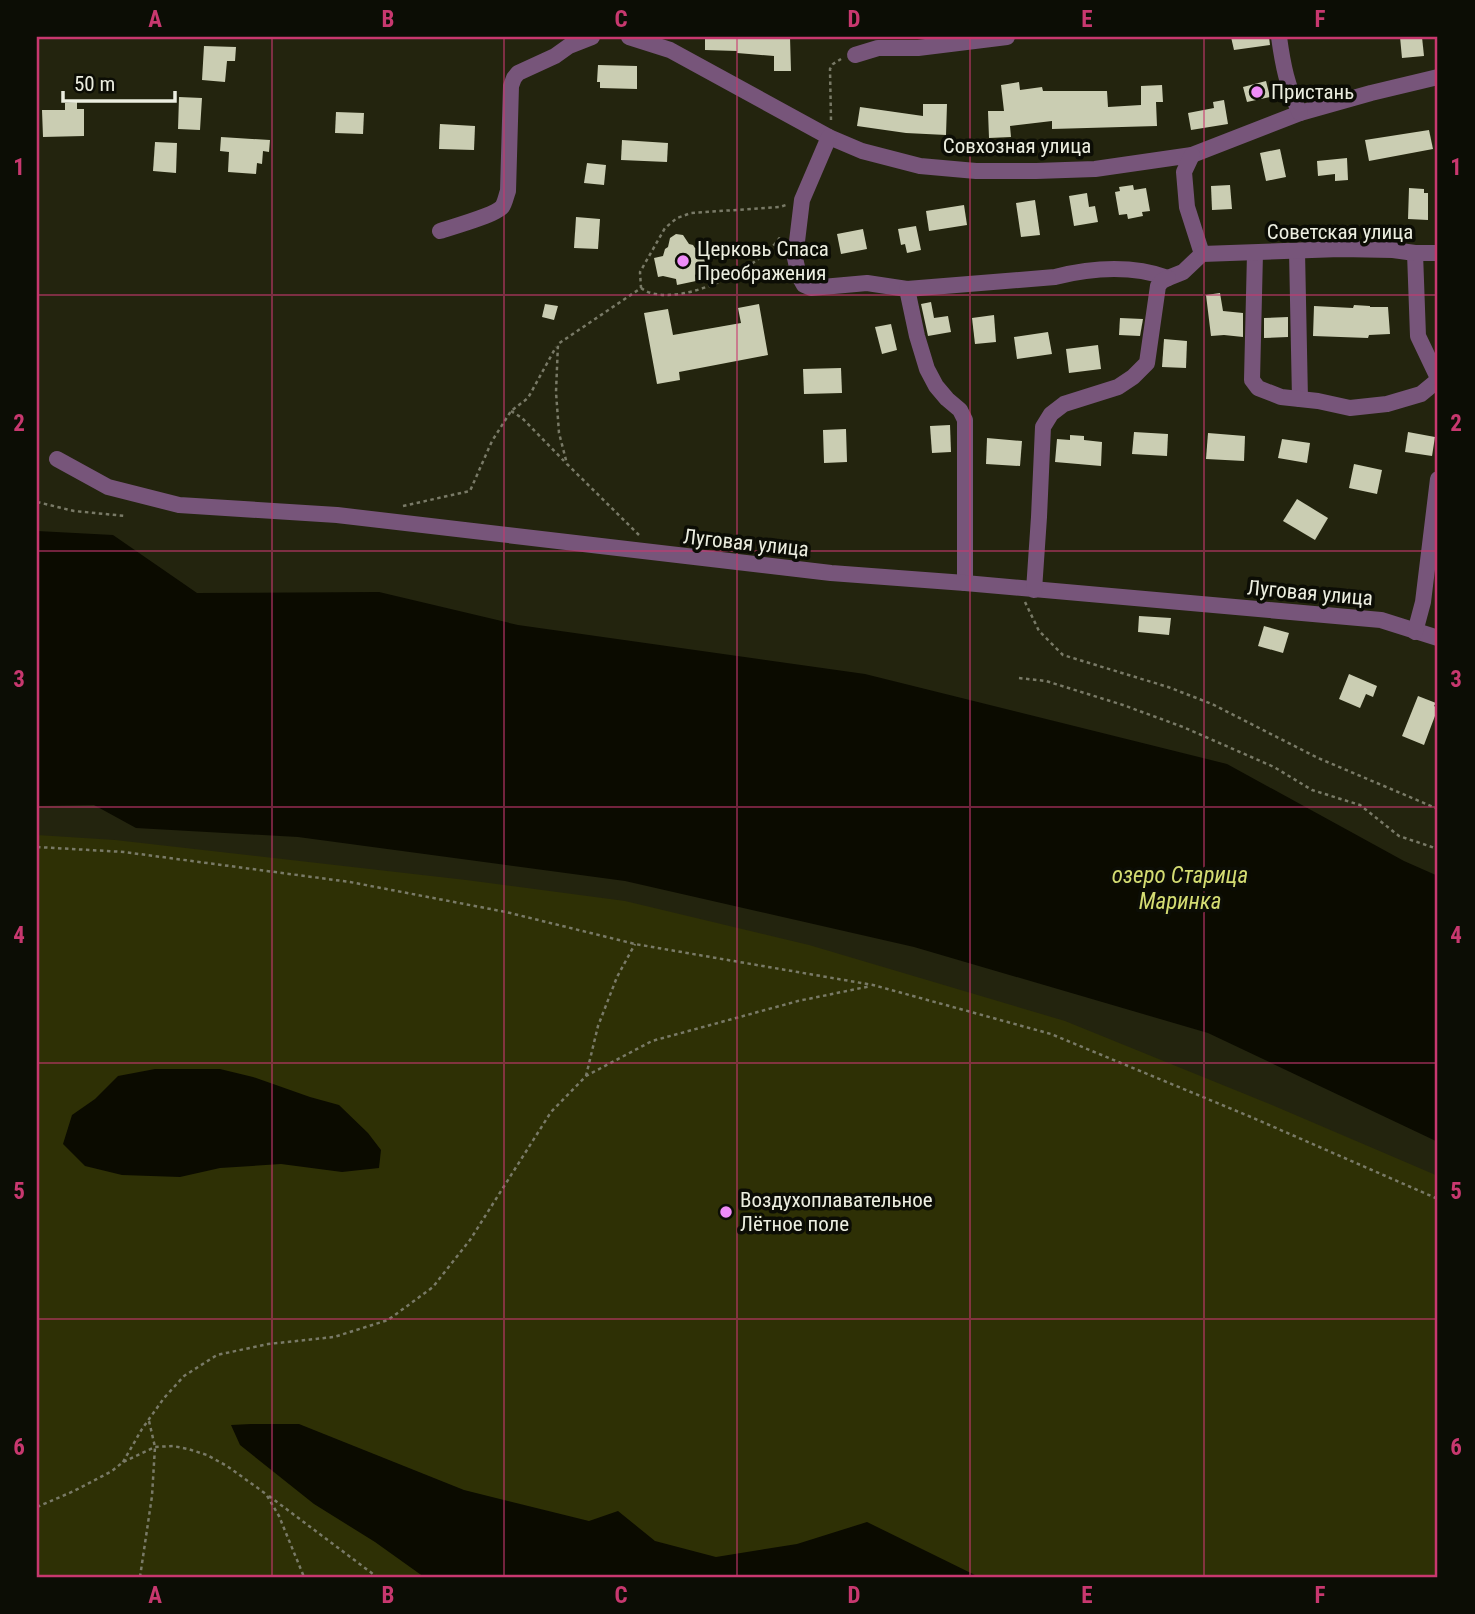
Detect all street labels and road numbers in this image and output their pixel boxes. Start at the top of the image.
street label: Совхозная улица [943,134,1091,158]
street label: Советская улица [1267,220,1413,244]
street label: Луговая улица [682,524,810,562]
street label: Луговая улица [1246,576,1374,610]

